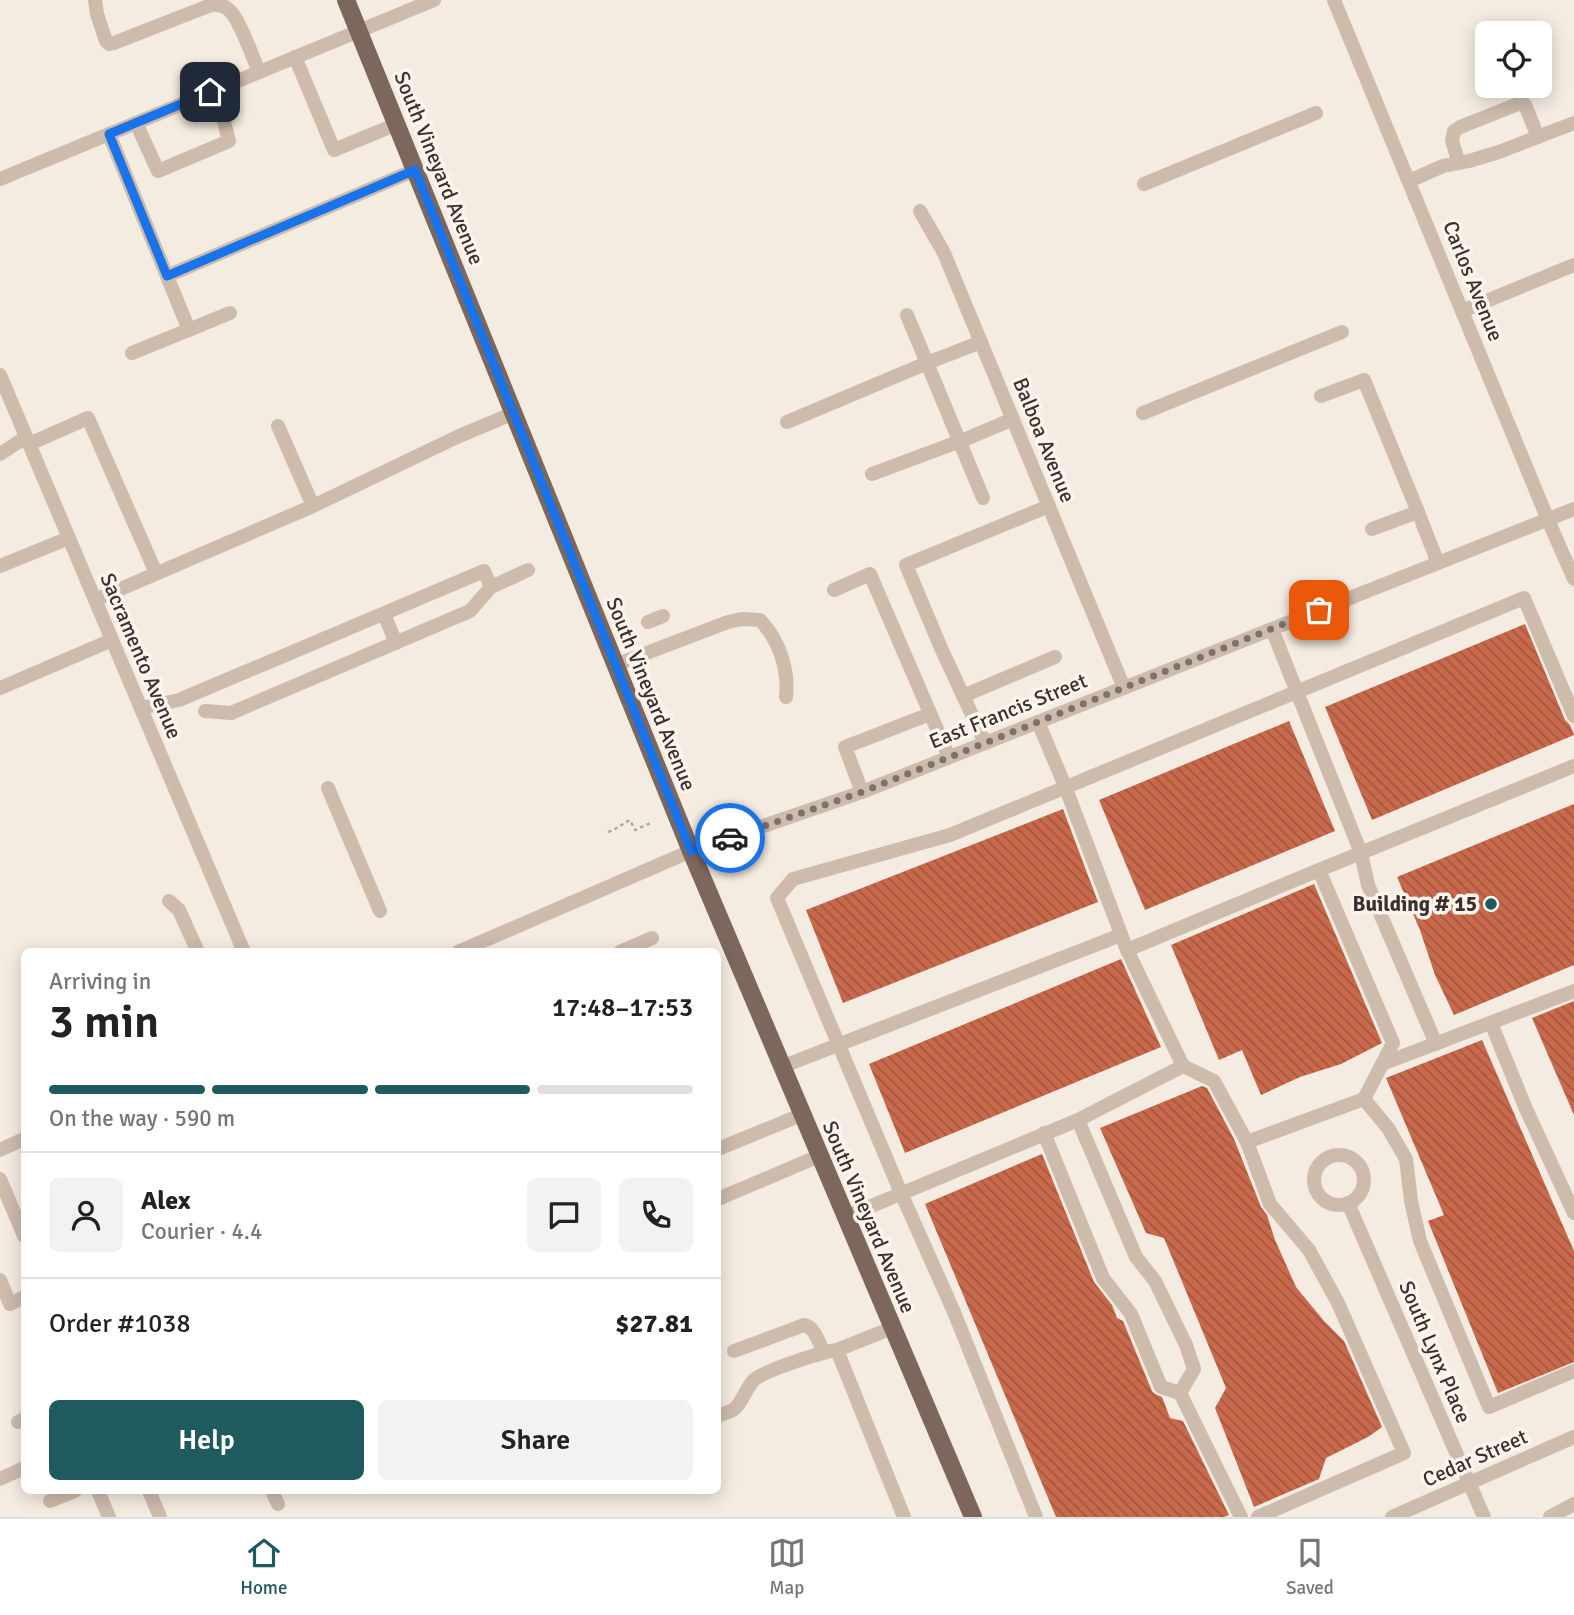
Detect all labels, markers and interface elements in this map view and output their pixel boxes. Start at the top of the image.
map controls [1475,21,1552,98]
button: locate [1475,21,1552,98]
pin [180,62,240,122]
street label: South Vineyard Avenue [388,68,490,268]
icon: home [191,73,229,111]
street label: Carlos Avenue [1437,217,1509,345]
street label: Balboa Avenue [1007,374,1081,506]
street label: Sacramento Avenue [94,569,188,743]
pin [1289,580,1349,640]
icon: bag [1300,591,1338,629]
street label: South Vineyard Avenue [600,594,702,794]
street label: East Francis Street [925,667,1091,755]
courier [695,803,765,873]
icon: car [711,819,749,857]
place label: Building # 15 [1353,891,1477,917]
marker: Building # 15 [1483,896,1499,912]
text: Arriving in [49,967,151,996]
text: 17:48–17:53 [552,992,693,1024]
text: 3 min [49,994,159,1050]
text: On the way · 590 m [49,1104,235,1133]
street label: South Vineyard Avenue [817,1117,921,1317]
button: person [49,1178,123,1252]
button: chat [527,1178,601,1252]
button: phone [619,1178,693,1252]
text: Alex [141,1185,191,1217]
text: Courier · 4.4 [141,1217,262,1246]
street label: South Lynx Place [1393,1277,1477,1427]
text: Order #1038 [49,1308,190,1340]
text: $27.81 [615,1308,693,1340]
button: Help [49,1400,364,1480]
button: Share [378,1400,693,1480]
street label: Cedar Street [1419,1423,1531,1493]
tab: Home [240,1534,287,1600]
tab: Map [768,1534,806,1600]
tab: Saved [1286,1534,1334,1600]

